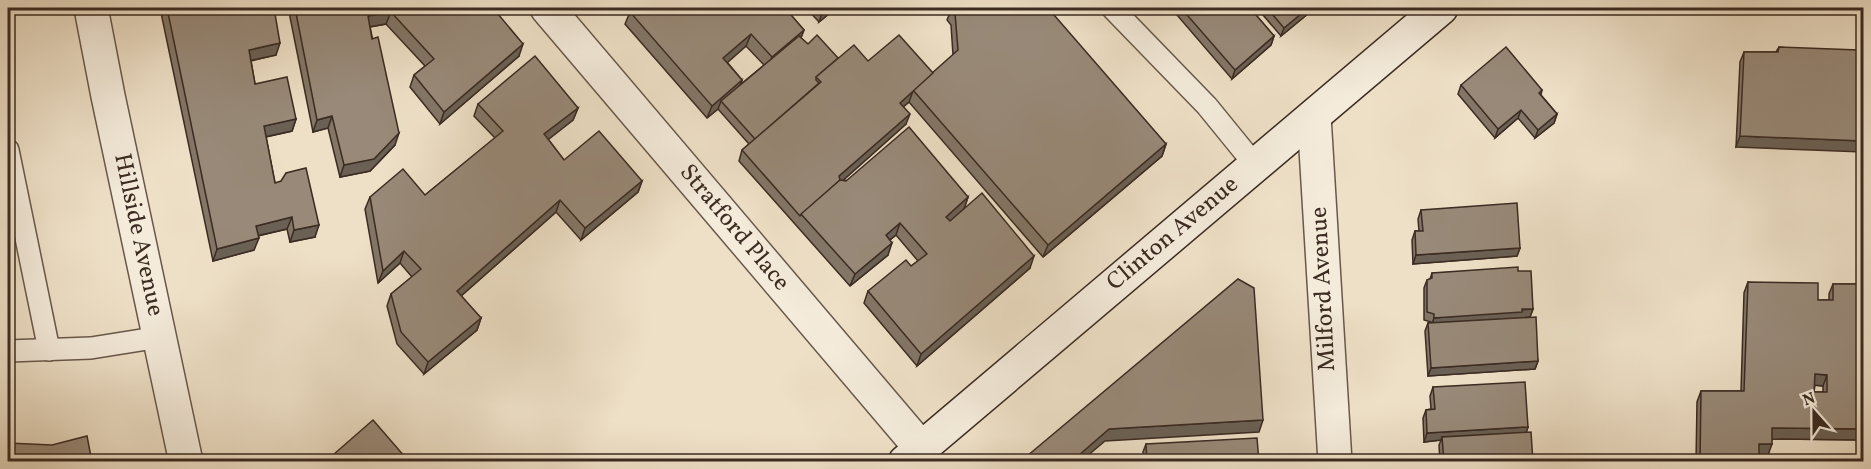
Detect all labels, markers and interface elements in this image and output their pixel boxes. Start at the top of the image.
street label: Hillside Avenue [104,151,172,319]
street label: Stratford Place [671,157,797,299]
street label: Clinton Avenue [1100,169,1246,299]
street label: Milford Avenue [1303,206,1345,372]
north arrow [1784,382,1844,442]
text: N [1800,387,1819,412]

